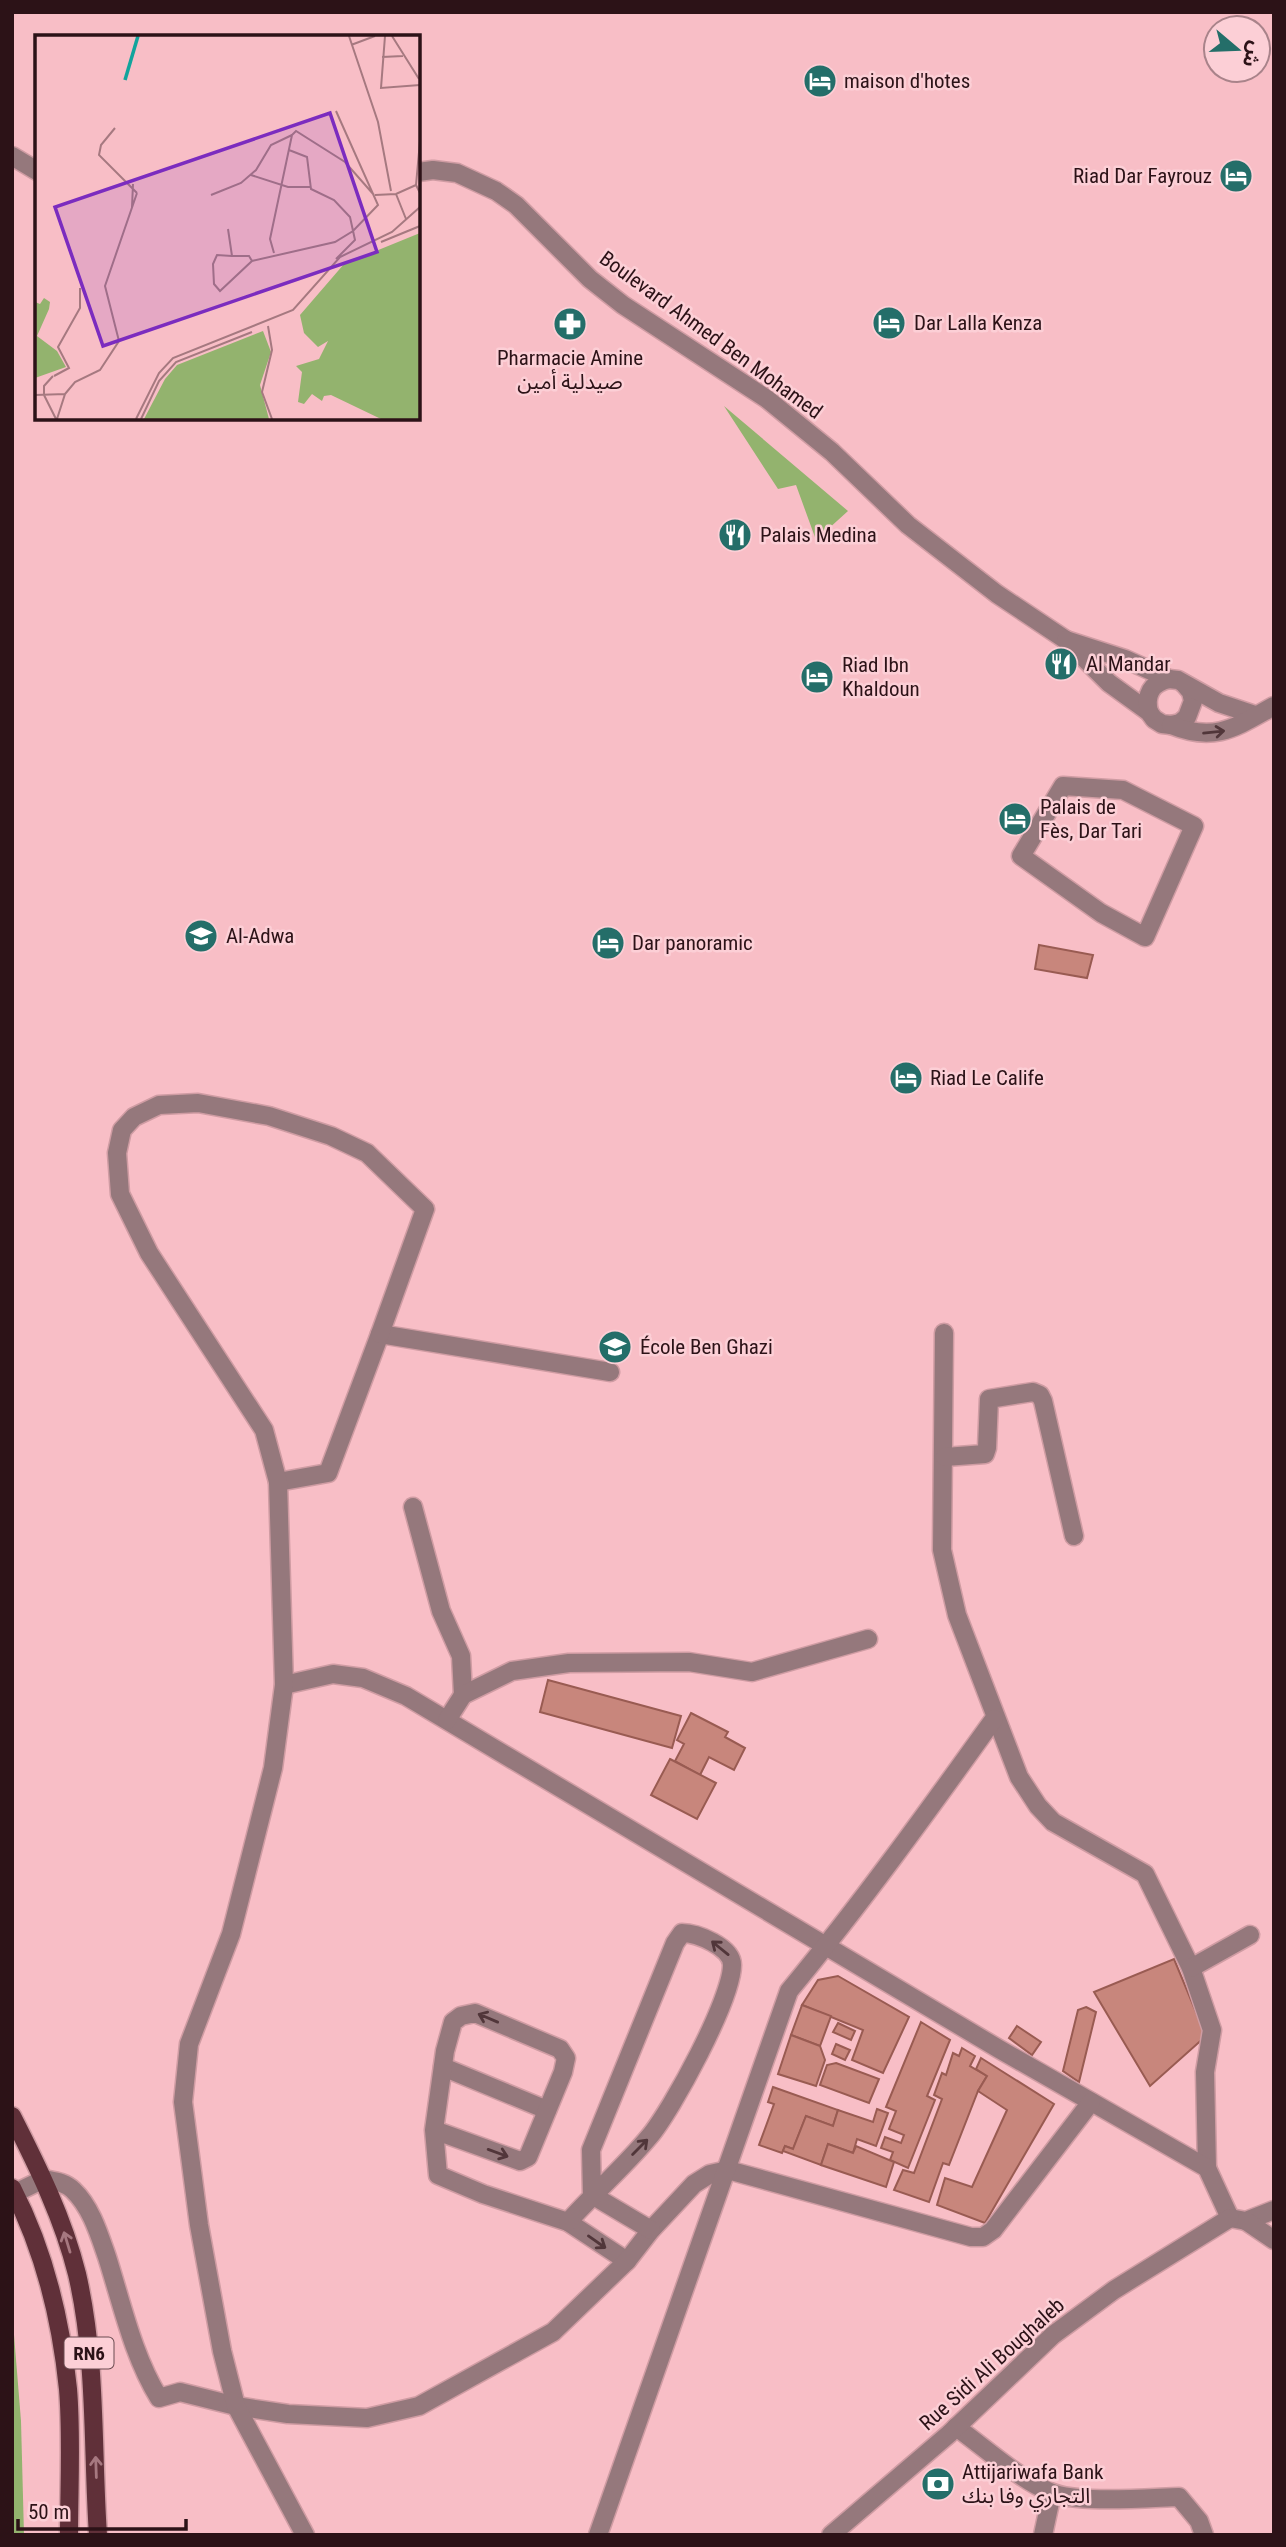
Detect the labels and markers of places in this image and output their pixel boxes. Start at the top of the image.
hotel icon: maison d'hotes [801,62,839,100]
place label: maison d'hotes [844,69,970,93]
hotel icon: Riad Dar Fayrouz [1217,157,1255,195]
place label: Riad Dar Fayrouz [1073,164,1212,188]
hotel icon: Dar Lalla Kenza [870,304,908,342]
pharmacy icon: Pharmacie Amine صيدلية أمين [551,305,589,343]
place label: Dar Lalla Kenza [914,311,1042,335]
place label: Pharmacie Amine صيدلية أمين [497,346,643,394]
restaurant icon: Palais Medina [716,516,754,554]
place label: Palais Medina [760,523,877,547]
restaurant icon: Al Mandar [1042,645,1080,683]
place label: Al Mandar [1086,652,1171,676]
place label: Riad Ibn Khaldoun [842,653,920,701]
hotel icon: Riad Ibn Khaldoun [798,658,836,696]
place label: Palais de Fès, Dar Tari [1040,795,1142,843]
hotel icon: Palais de Fès, Dar Tari [996,800,1034,838]
school or university icon: Al-Adwa [182,917,220,955]
place label: Al-Adwa [226,924,294,948]
hotel icon: Dar panoramic [589,924,627,962]
place label: Dar panoramic [632,931,753,955]
hotel icon: Riad Le Calife [887,1059,925,1097]
place label: Riad Le Calife [930,1066,1044,1090]
school or university icon: École Ben Ghazi [596,1328,634,1366]
place label: École Ben Ghazi [640,1335,773,1359]
place label: Attijariwafa Bank التجاري وفا بنك [962,2460,1104,2512]
bank icon: Attijariwafa Bank التجاري وفا بنك [919,2465,957,2503]

